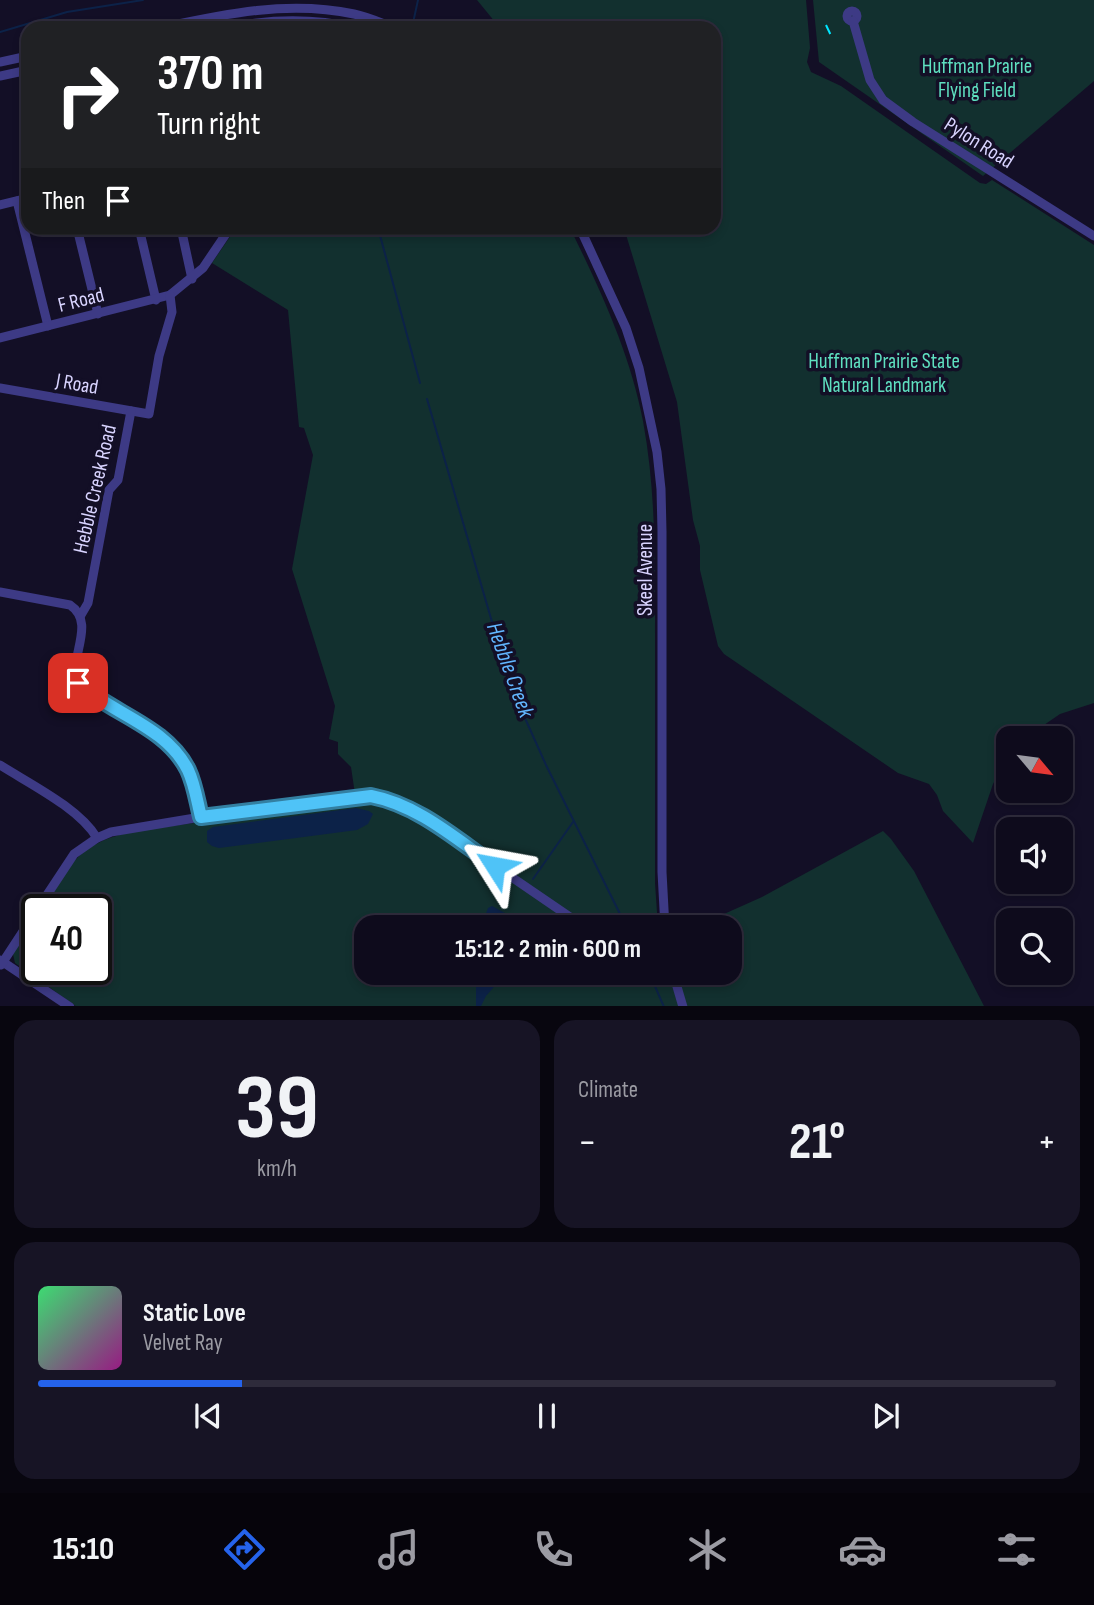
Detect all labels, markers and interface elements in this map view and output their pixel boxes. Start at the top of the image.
text: 370 m [157,45,264,104]
icon: right [42,49,133,140]
park label: Huffman Prairie Flying Field [922,54,1032,103]
text: Turn right [157,105,261,144]
street label: Pylon Road [940,112,1018,174]
icon: arrive [99,182,137,220]
text: Then [42,186,85,217]
street label: F Road [55,282,107,318]
park label: Huffman Prairie State Natural Landmark [808,349,960,398]
street label: J Road [53,368,100,400]
street label: Hebble Creek Road [68,422,122,556]
street label: Skeel Avenue [633,524,658,616]
water label: Hebble Creek [480,619,541,723]
pin [48,653,108,713]
icon: arrive [59,664,97,702]
north arrow [996,726,1073,803]
map controls [996,726,1073,985]
button: sound [996,817,1073,894]
position arrow [458,829,532,903]
speed limit sign: 40 [21,894,112,985]
button: search [996,908,1073,985]
text: 15:12 · 2 min · 600 m [455,934,641,965]
text: 39 [235,1055,319,1164]
text: Climate [578,1076,638,1104]
text: 21° [789,1111,845,1174]
text: − [578,1120,597,1165]
text: + [1037,1120,1056,1165]
text: km/h [257,1155,297,1183]
text: Static Love [143,1298,246,1329]
text: Velvet Ray [143,1329,223,1357]
icon: previous [189,1397,227,1435]
icon: pause [528,1397,566,1435]
icon: next [867,1397,905,1435]
icon: directions [220,1525,269,1574]
icon: music [374,1525,423,1574]
icon: phone [529,1525,578,1574]
icon: climate [683,1525,732,1574]
icon: car [838,1525,887,1574]
icon: filters [992,1525,1041,1574]
text: 15:10 [53,1530,114,1569]

